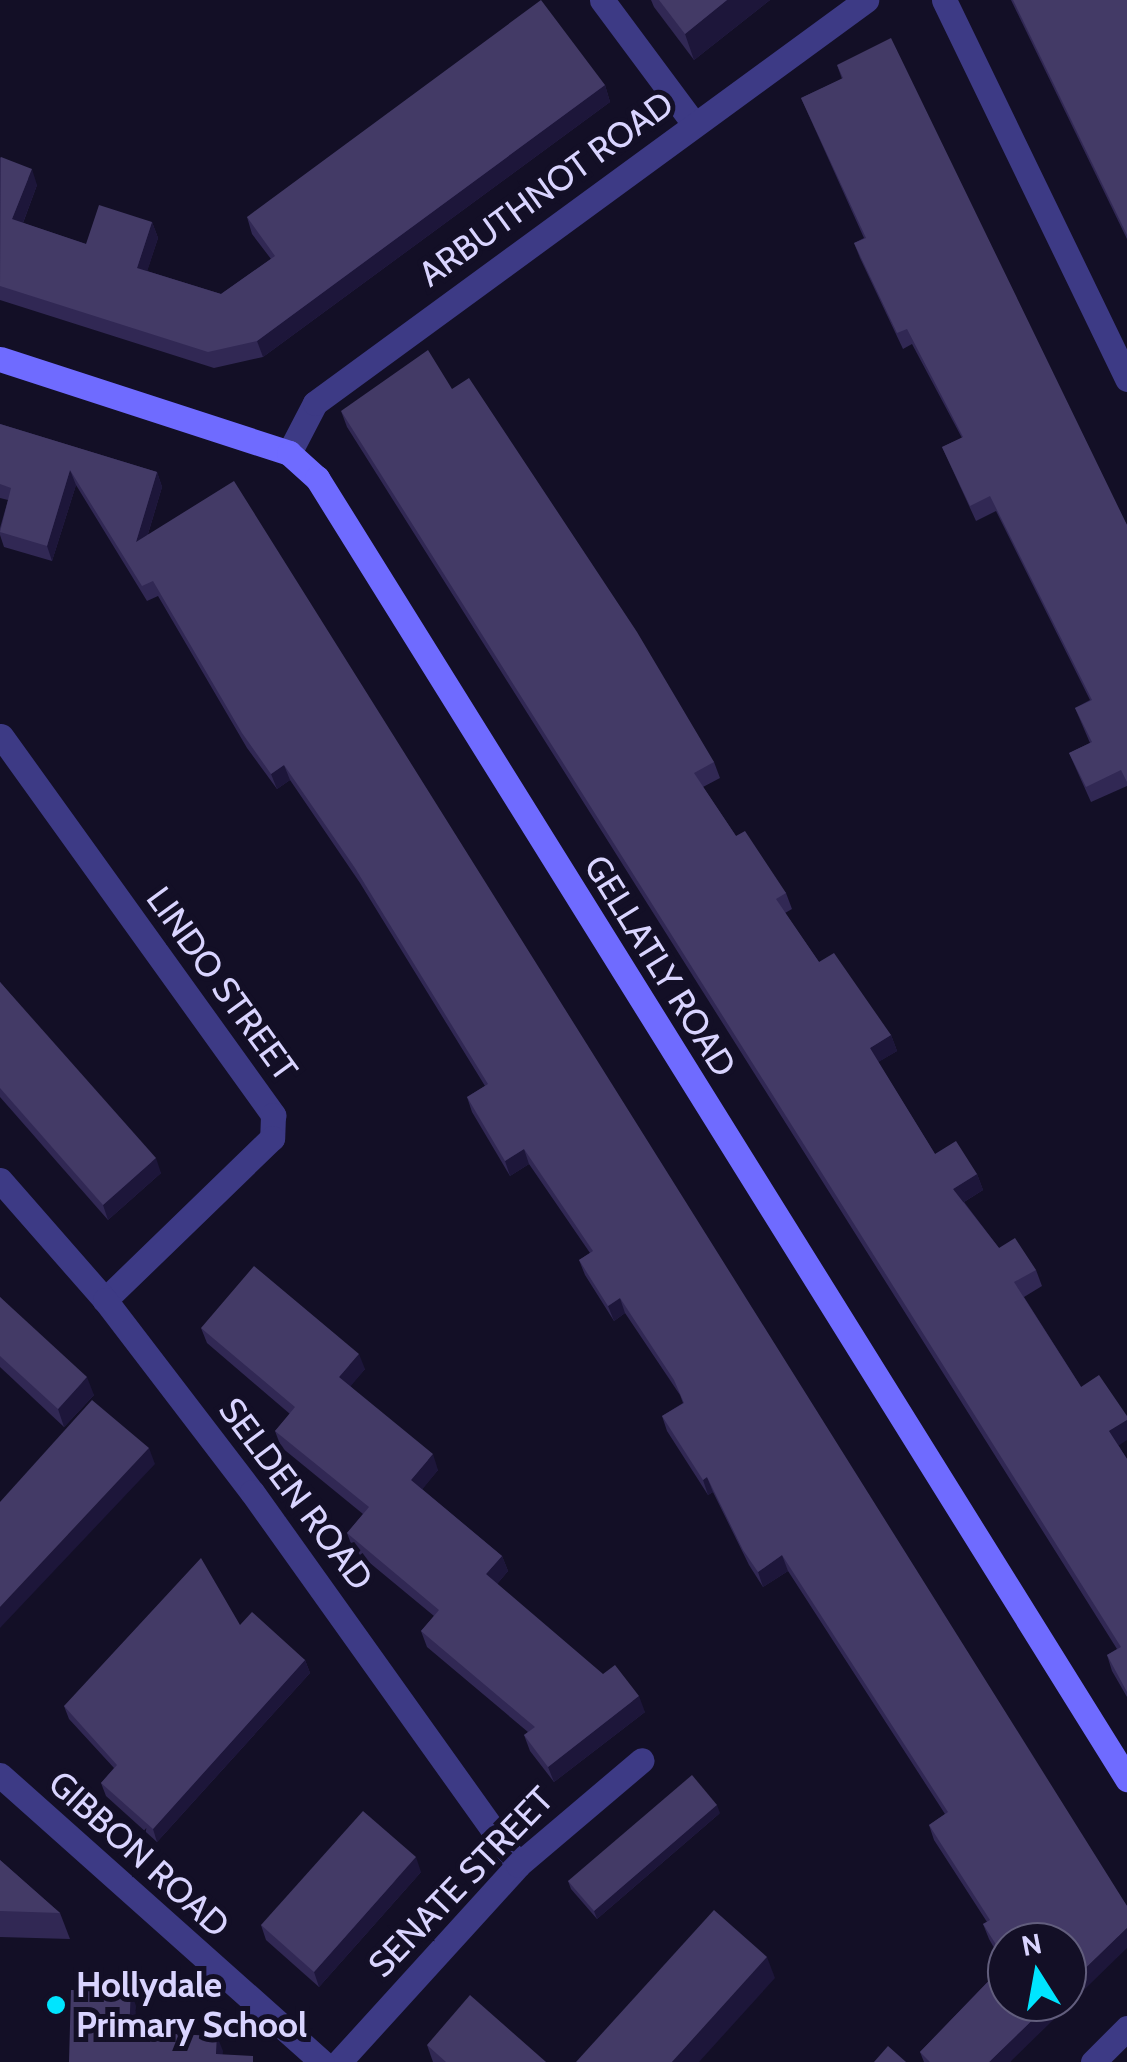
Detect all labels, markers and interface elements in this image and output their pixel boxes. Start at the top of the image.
street label: ARBUTHNOT ROAD [411,83,681,295]
street label: GELLATLY ROAD [575,848,745,1084]
street label: LINDO STREET [138,879,306,1089]
street label: SELDEN ROAD [210,1390,382,1598]
street label: GIBBON ROAD [40,1762,238,1946]
street label: SENATE STREET [360,1778,562,1986]
north arrow [987,1922,1087,2022]
text: N [1019,1926,1045,1963]
place label: Hollydale Primary School [76,1964,307,2046]
marker: Hollydale Primary School [45,1994,67,2016]

